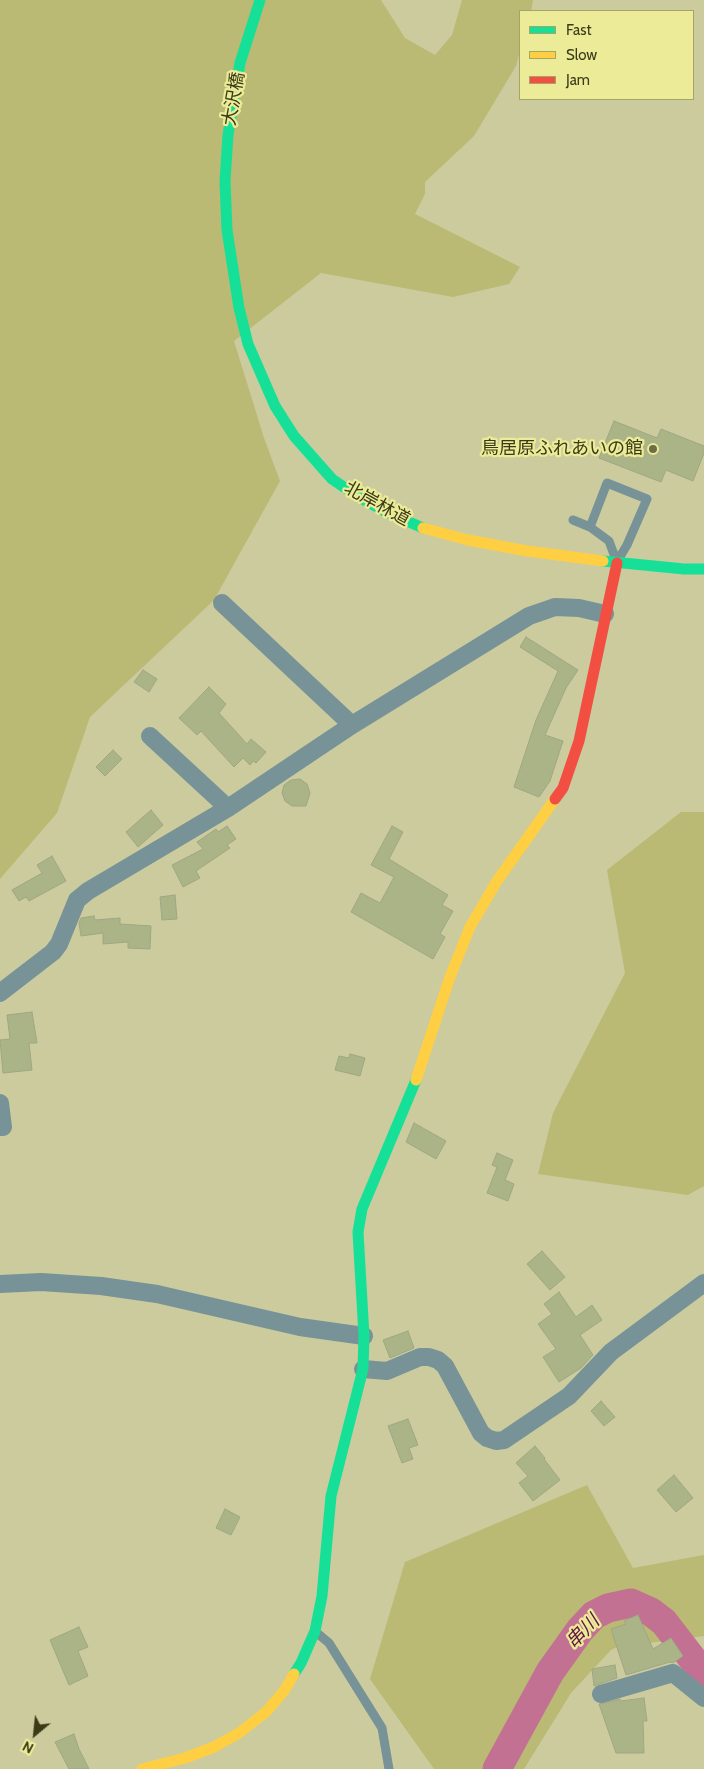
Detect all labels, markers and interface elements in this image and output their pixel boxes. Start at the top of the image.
legend [519,10,694,100]
text: Fast [566,21,591,39]
text: Slow [566,46,597,64]
street label: 大沢橋 [219,71,249,127]
text: Jam [566,71,590,89]
place label: 鳥居原ふれあいの館 [481,438,643,460]
marker: 鳥居原ふれあいの館 [647,443,659,455]
street label: 北岸林道 [340,477,414,531]
water label: 串川 [562,1610,604,1654]
north arrow [10,1709,60,1759]
text: N [19,1737,37,1758]

